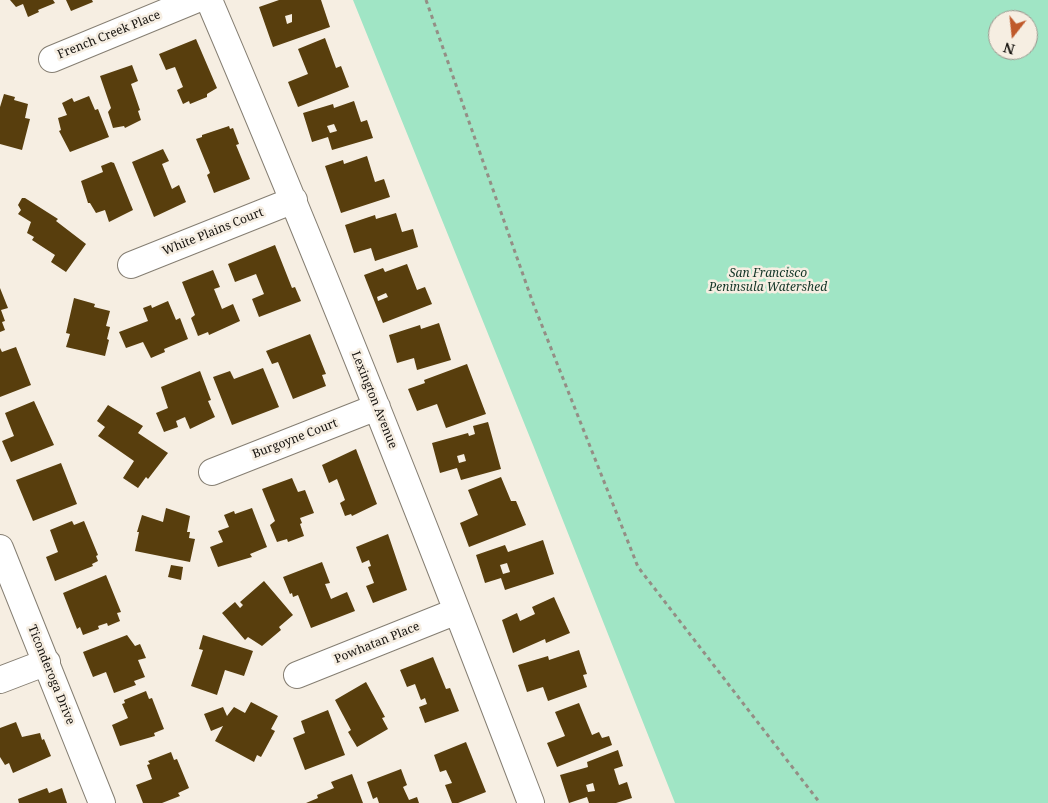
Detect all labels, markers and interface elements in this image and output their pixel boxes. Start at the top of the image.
street label: French Creek Place [56,8,162,62]
north arrow [988,10,1038,60]
text: N [1001,38,1017,60]
street label: White Plains Court [161,205,265,259]
park label: San Francisco Peninsula Watershed [709,267,827,295]
street label: Lexington Avenue [348,349,400,451]
street label: Burgoyne Court [250,416,340,462]
street label: Powhatan Place [332,619,422,667]
street label: Ticonderoga Drive [24,623,78,727]

